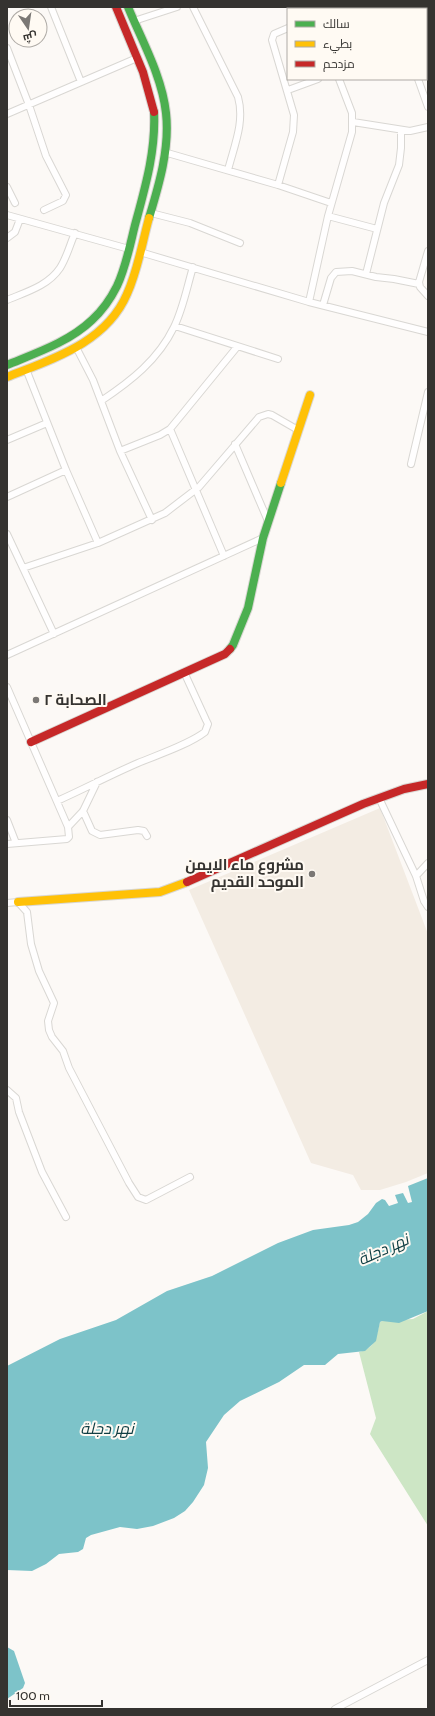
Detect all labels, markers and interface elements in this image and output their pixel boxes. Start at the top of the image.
north arrow [8,8,48,48]
legend [287,8,427,80]
text: سالك [323,16,350,31]
text: ش [22,29,39,46]
text: بطيء [323,36,352,54]
text: مزدحم [323,56,355,72]
place label: الصحابة ٢ [44,691,107,709]
marker: الصحابة ٢ [31,695,41,705]
place label: مشروع ماء الايمن الموحد القديم [185,856,304,892]
marker: مشروع ماء الايمن الموحد القديم [307,869,317,879]
water label: نهر دجلة [355,1229,413,1269]
water label: نهر دجلة [80,1419,136,1438]
scale bar [10,1682,102,1708]
text: 100 m [16,1688,50,1703]

